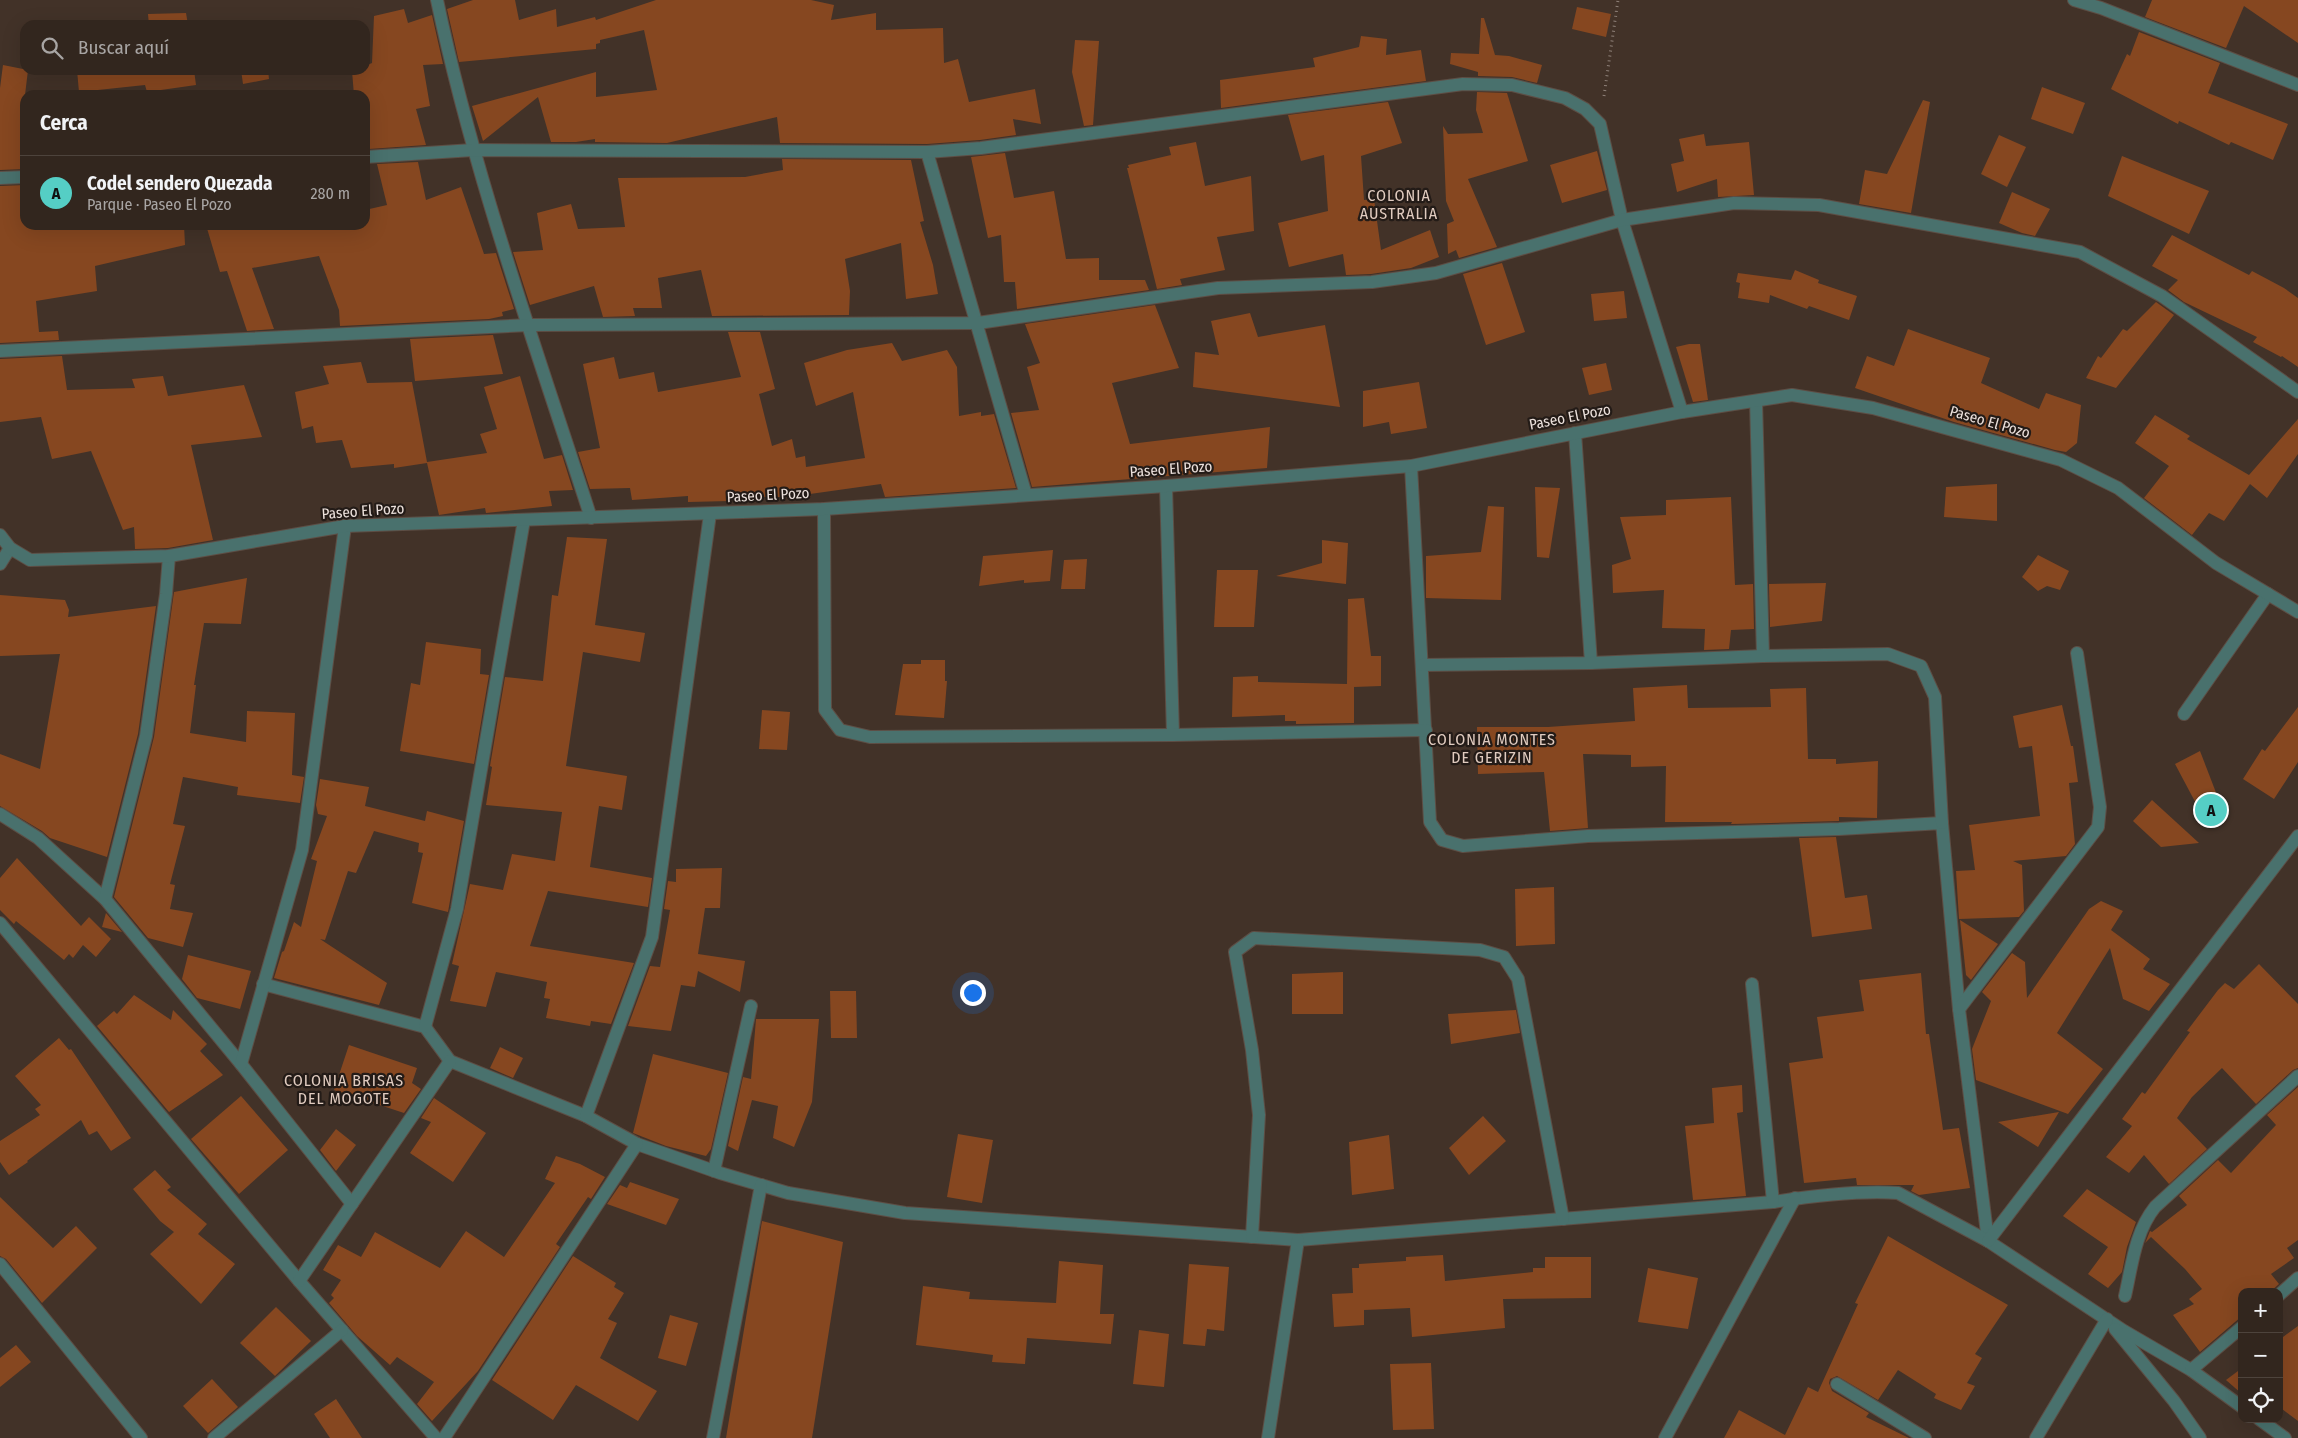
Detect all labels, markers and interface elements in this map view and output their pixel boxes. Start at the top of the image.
search box [20,20,370,75]
icon: search [38,34,66,62]
text: Buscar aquí [78,36,169,59]
text: Cerca [40,110,88,136]
text: Codel sendero Quezada [87,172,273,195]
text: A [52,184,60,203]
text: 280 m [311,184,350,203]
district label: COLONIA AUSTRALIA [1360,186,1438,223]
text: Parque · Paseo El Pozo [87,195,232,214]
street label: Paseo El Pozo [1528,400,1612,434]
street label: Paseo El Pozo [1948,402,2032,442]
street label: Paseo El Pozo [1129,457,1213,481]
street label: Paseo El Pozo [726,484,810,506]
street label: Paseo El Pozo [321,499,405,523]
district label: COLONIA MONTES DE GERIZIN [1428,730,1556,767]
pin: A [2195,791,2227,829]
your location [960,980,986,1006]
district label: COLONIA BRISAS DEL MOGOTE [284,1071,404,1108]
map controls [2238,1288,2283,1423]
button: + [2238,1288,2283,1333]
button: − [2238,1333,2283,1378]
button: locate [2238,1378,2283,1423]

